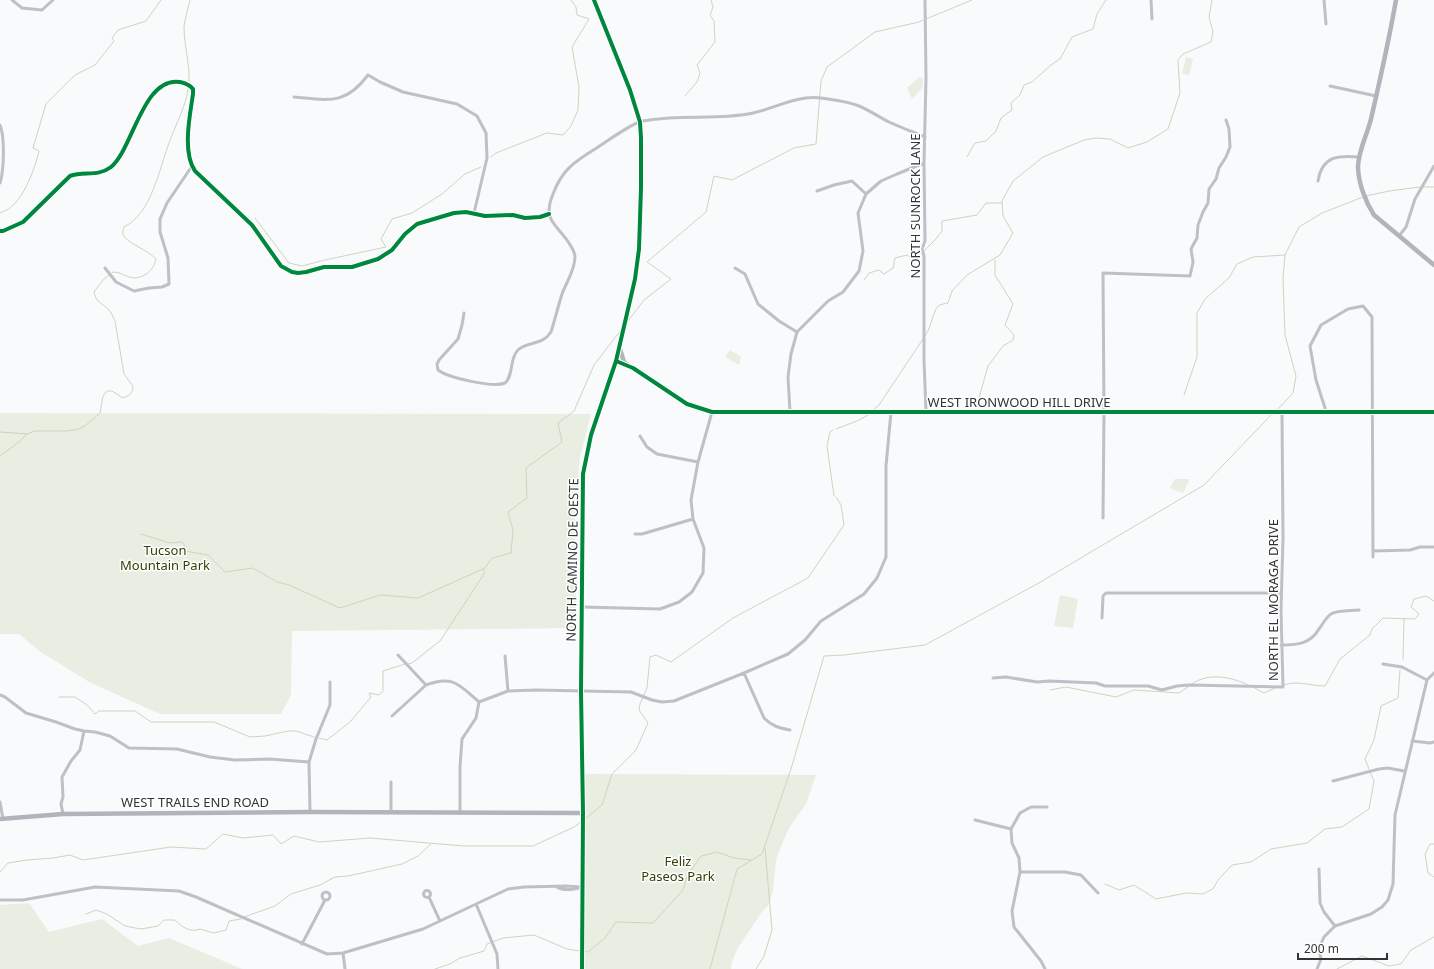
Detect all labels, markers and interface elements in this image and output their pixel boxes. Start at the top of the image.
street label: NORTH SUNROCK LANE [906,134,924,279]
street label: WEST IRONWOOD HILL DRIVE [928,393,1110,411]
street label: NORTH CAMINO DE OESTE [562,478,582,642]
street label: NORTH EL MORAGA DRIVE [1264,519,1282,681]
park label: Tucson Mountain Park [120,541,210,574]
street label: WEST TRAILS END ROAD [121,793,269,811]
park label: Feliz Paseos Park [641,852,715,885]
scale bar [1298,935,1387,961]
text: 200 m [1304,940,1339,957]

